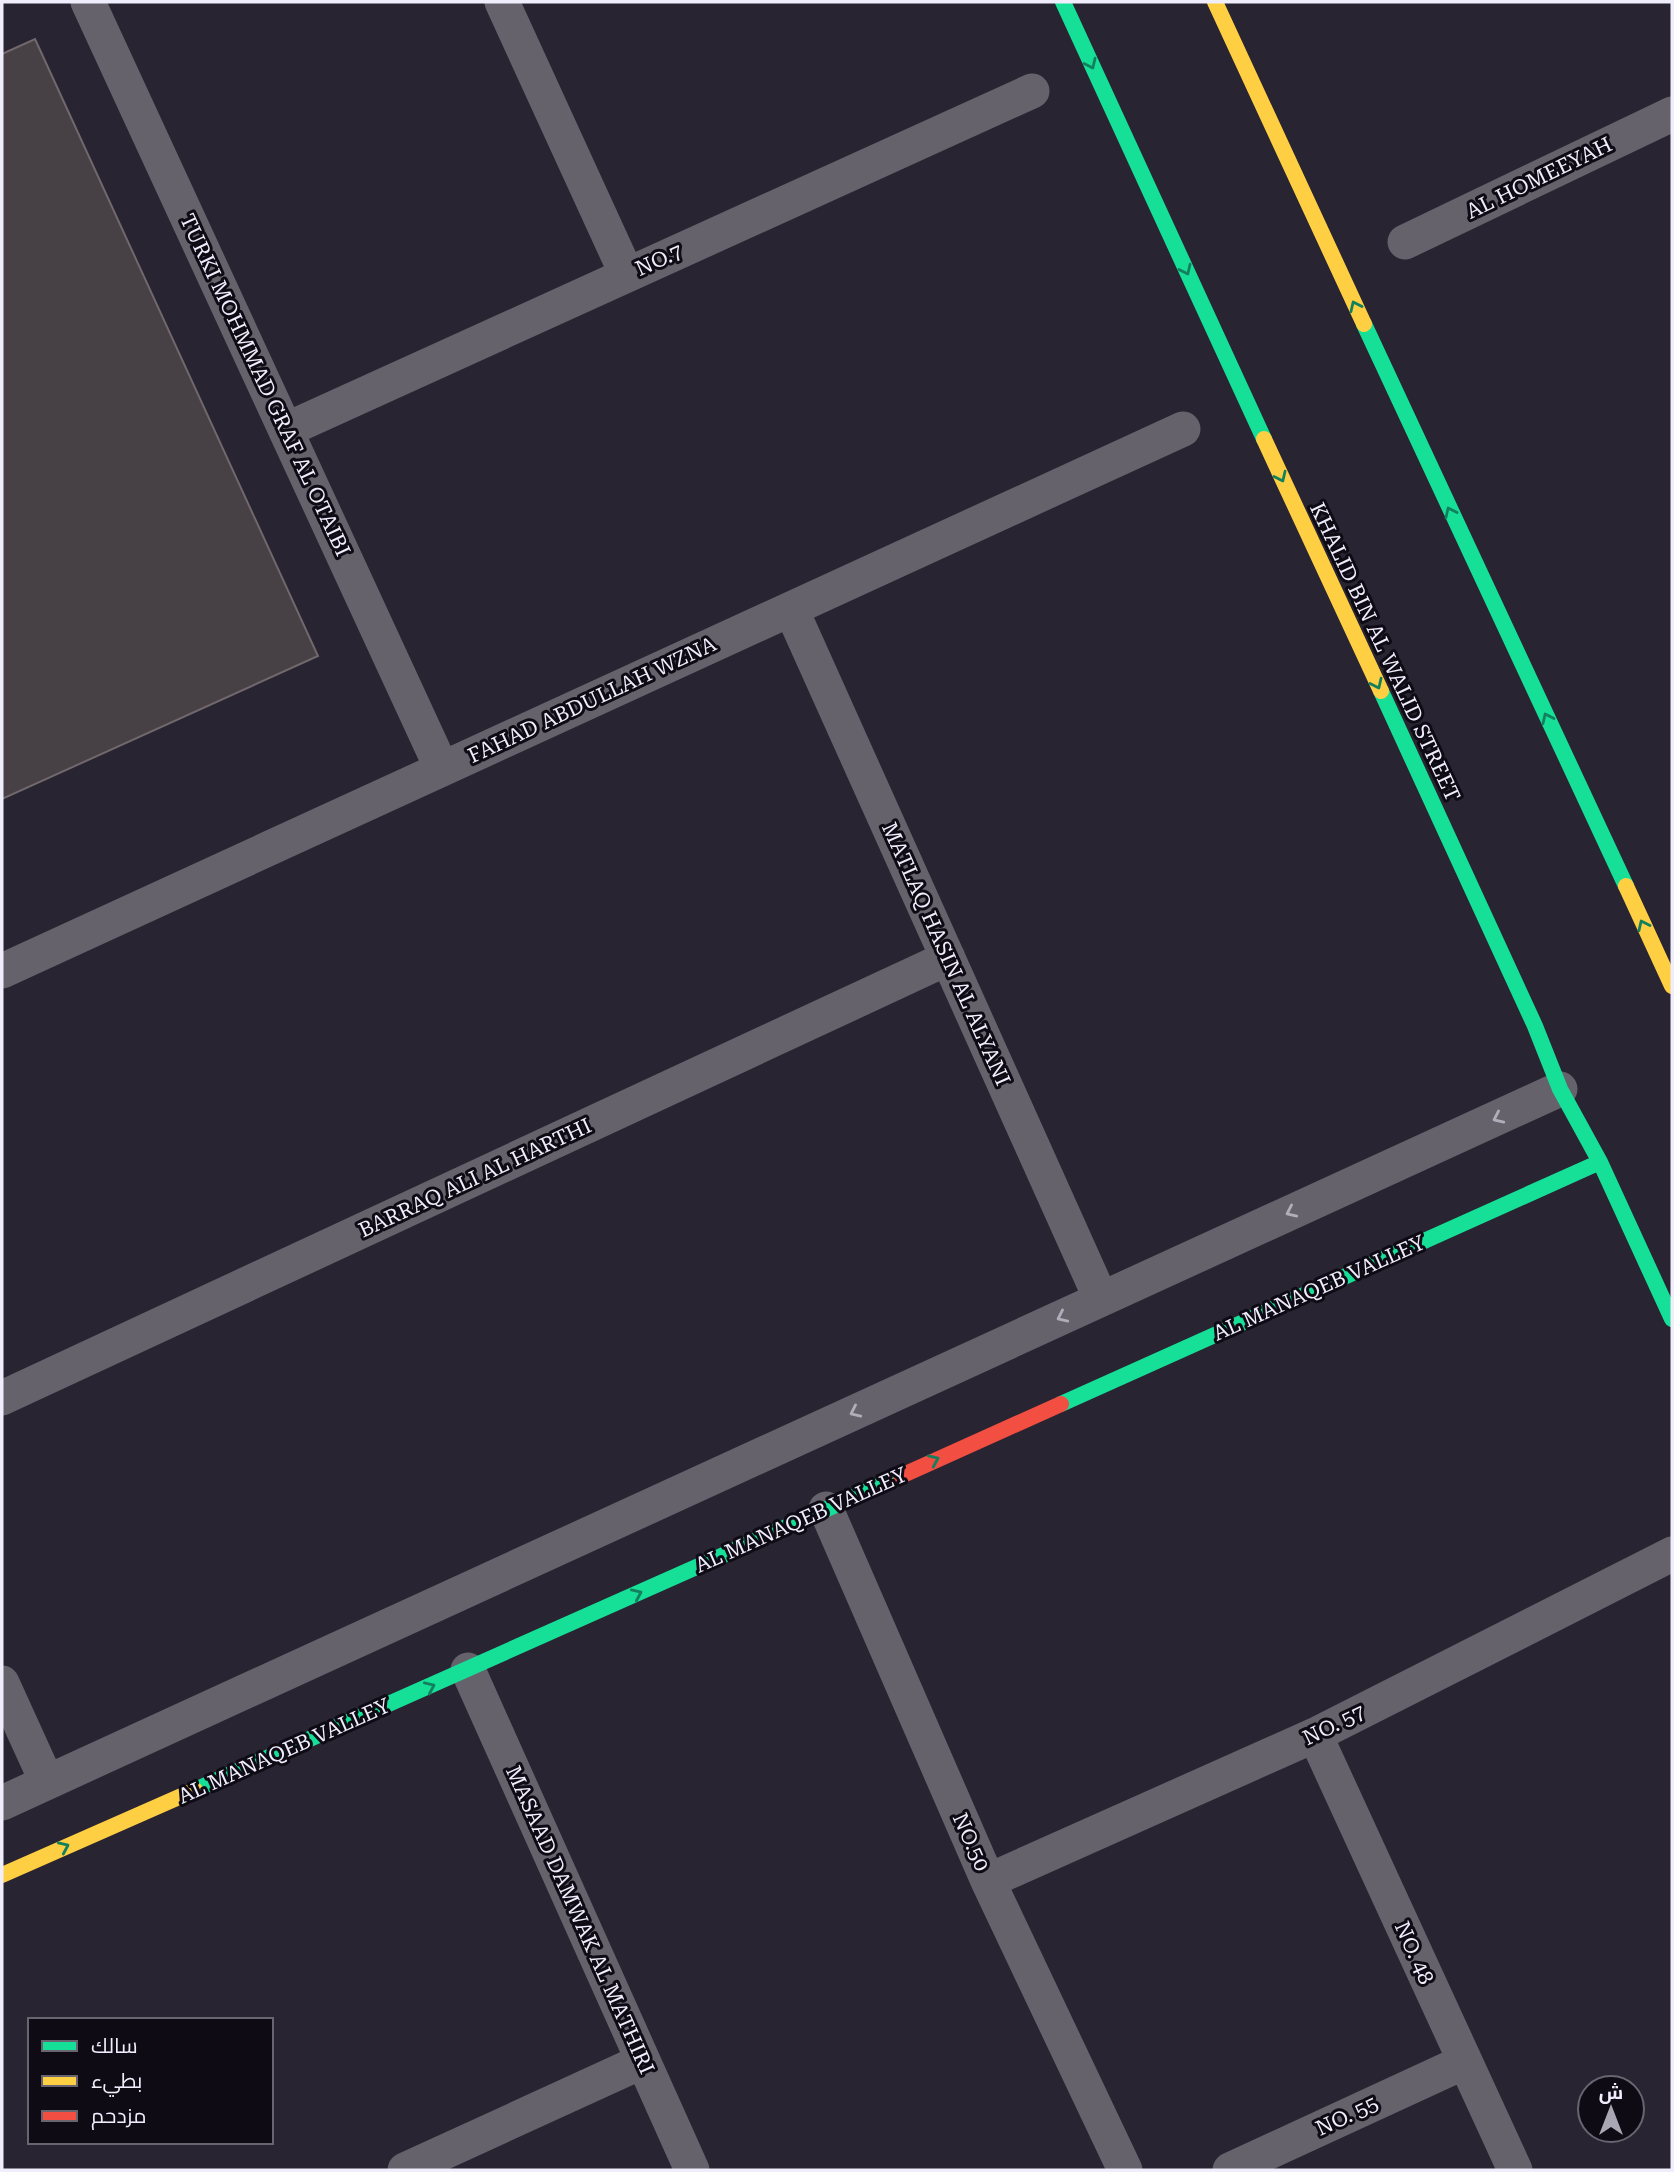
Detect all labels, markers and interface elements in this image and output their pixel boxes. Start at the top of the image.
one-way arrow [1083,57,1097,69]
street label: AL HOMEEYAH [1462,132,1616,224]
street label: TURKI MOHMMAD GRAF AL OTAIBI [175,210,355,560]
street label: NO.7 [632,239,687,281]
one-way arrow [1178,263,1192,276]
one-way arrow [1349,301,1363,313]
one-way arrow [1273,470,1287,482]
street label: KHALID BIN AL WALID STREET [1305,499,1465,805]
one-way arrow [1445,507,1459,520]
street label: FAHAD ABDULLAH WZNA [464,632,720,768]
one-way arrow [1369,676,1383,689]
one-way arrow [1541,713,1555,726]
street label: MATLAQ HASIN AL ALYANI [877,819,1015,1089]
one-way arrow [1638,919,1652,932]
one-way arrow [1493,1110,1505,1124]
street label: BARRAQ ALI AL HARTHI [355,1113,595,1243]
one-way arrow [1286,1204,1298,1218]
street label: AL MANAQEB VALLEY [1209,1230,1429,1346]
one-way arrow [1057,1309,1069,1323]
one-way arrow [850,1404,862,1418]
one-way arrow [927,1454,939,1468]
street label: AL MANAQEB VALLEY [691,1462,911,1578]
one-way arrow [630,1588,642,1602]
one-way arrow [422,1681,435,1695]
street label: AL MANAQEB VALLEY [174,1693,394,1809]
street label: NO. 57 [1299,1700,1369,1750]
street label: MASAAD DAMWAK AL MATHIRI [501,1762,659,2078]
street label: NO.50 [948,1809,994,1875]
one-way arrow [57,1841,69,1855]
street label: NO. 48 [1390,1918,1438,1988]
legend [28,2018,273,2144]
text: سالك [91,2034,138,2058]
text: بطيء [91,2069,142,2097]
north arrow [1576,2074,1646,2144]
text: ش [1599,2081,1623,2104]
street label: NO. 55 [1312,2091,1382,2141]
text: مزدحم [91,2104,146,2130]

